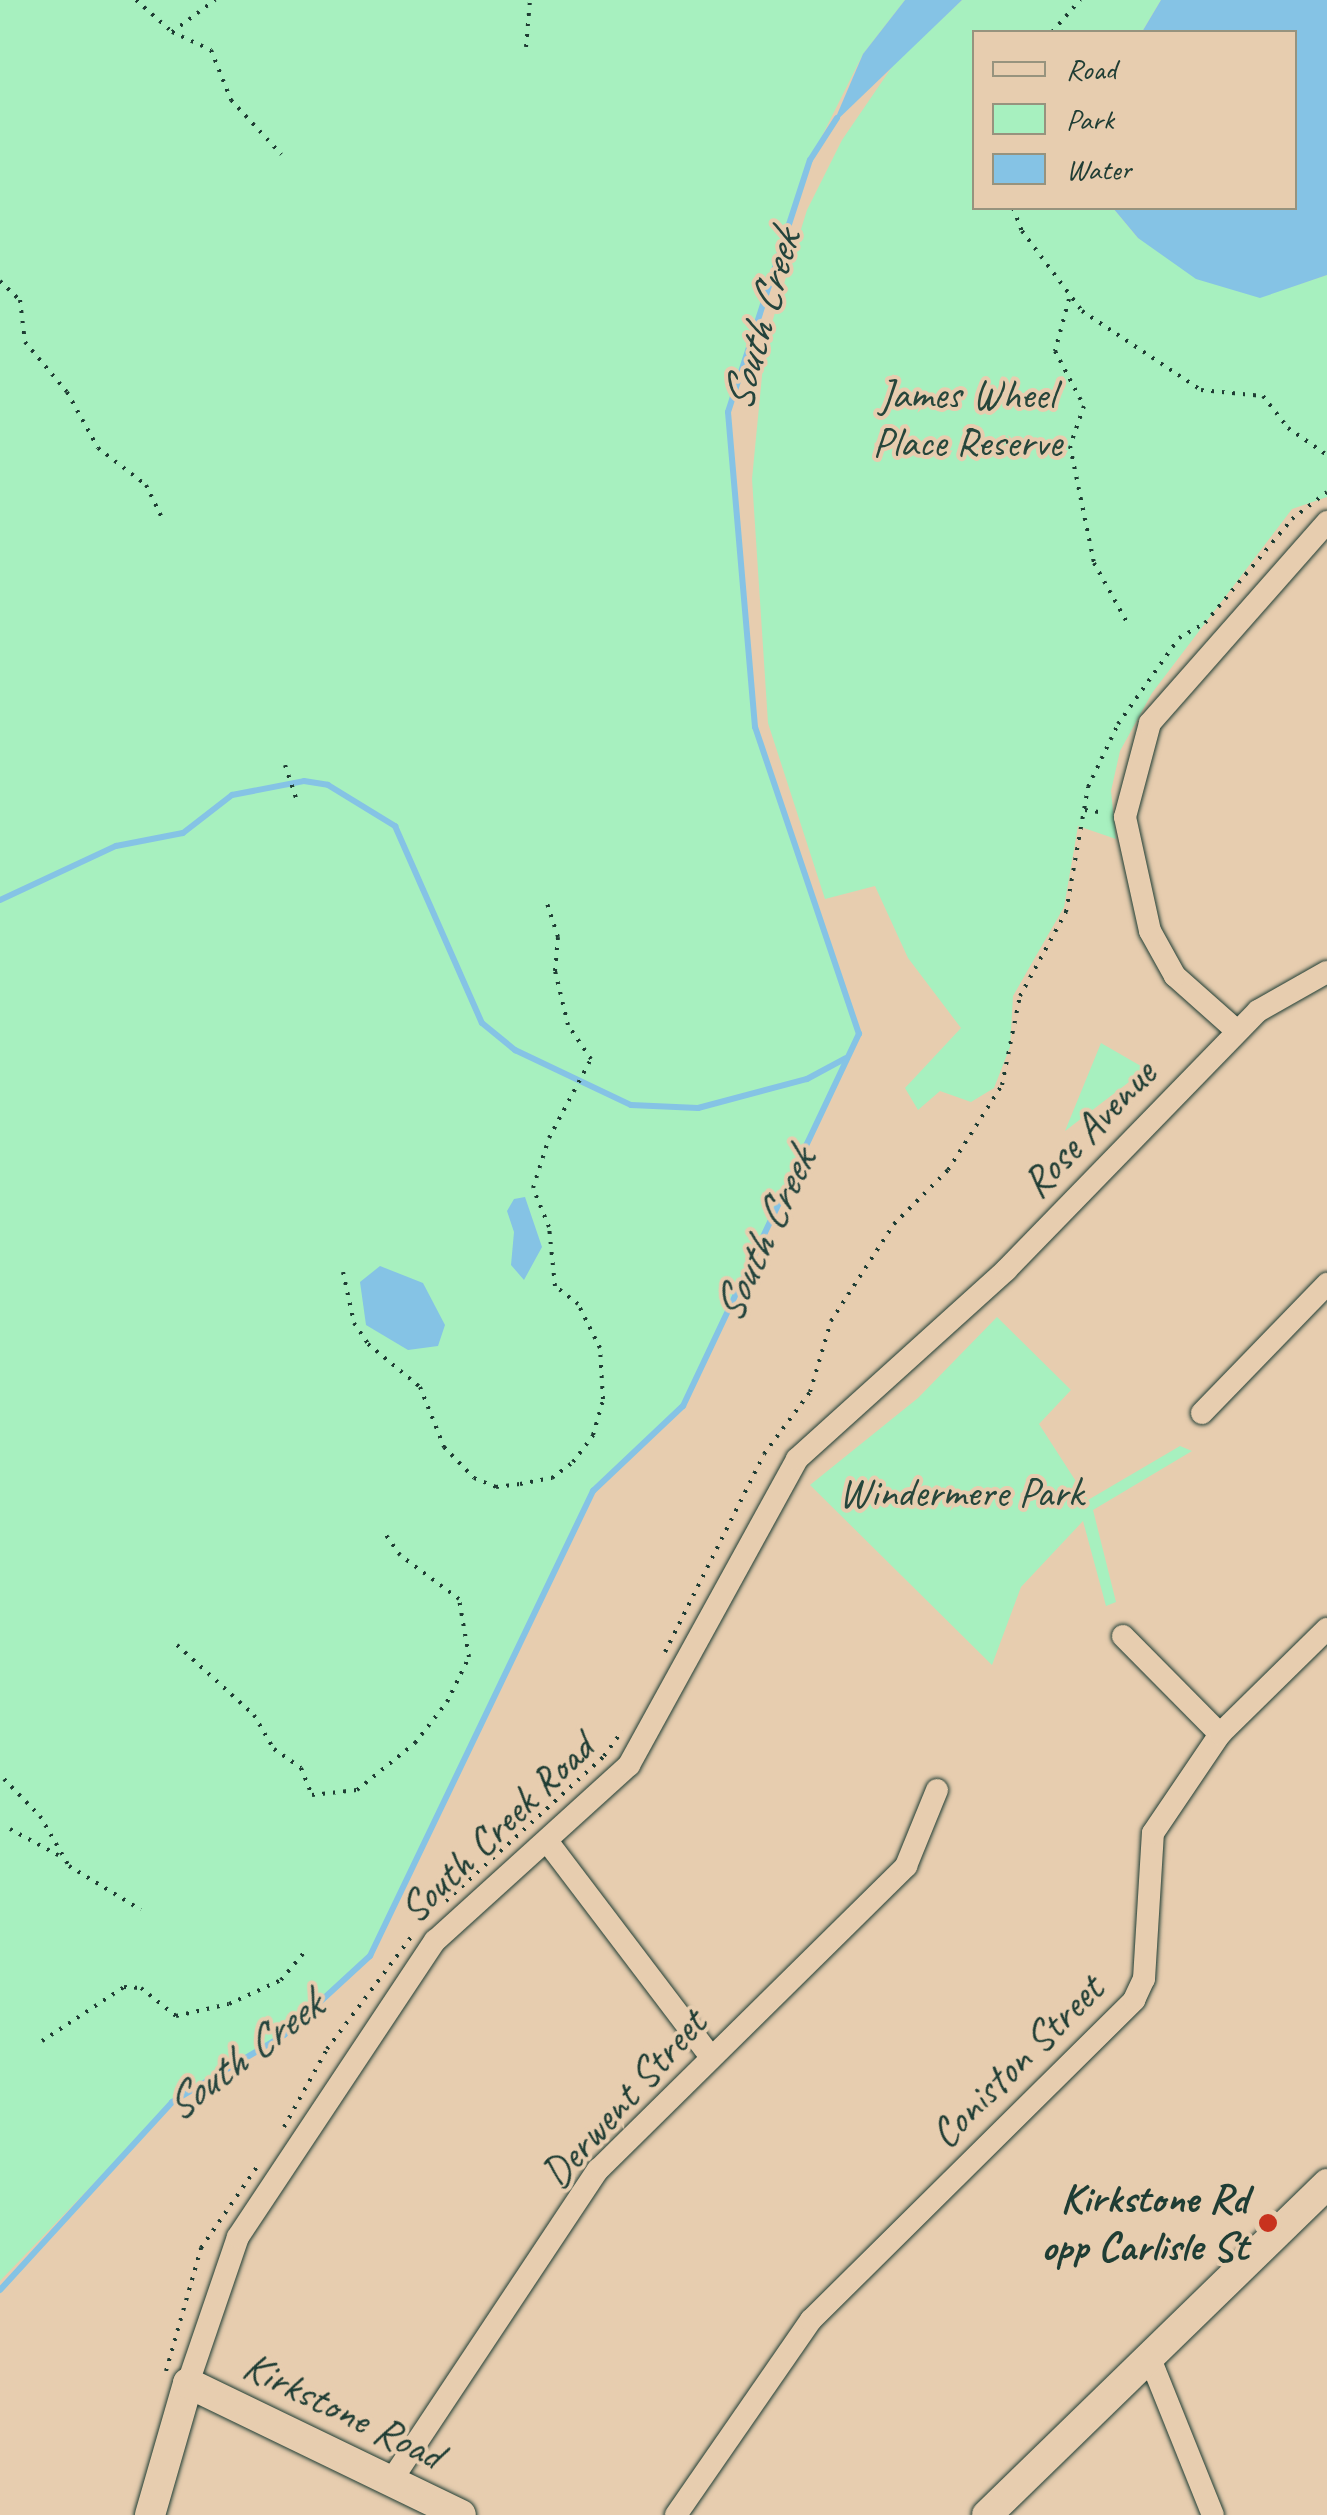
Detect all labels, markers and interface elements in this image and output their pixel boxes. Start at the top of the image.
legend [972,30,1297,210]
text: Road [1066,50,1116,88]
text: Park [1066,100,1114,138]
text: Water [1066,150,1131,188]
water label: South Creek [710,225,812,417]
park label: James Wheel Place Reserve [872,370,1062,468]
street label: Rose Avenue [1011,1050,1167,1208]
water label: South Creek [701,1142,827,1330]
park label: Windermere Park [838,1468,1084,1518]
street label: South Creek Road [389,1724,605,1934]
street label: Coniston Street [920,1965,1114,2159]
water label: South Creek [154,1979,332,2133]
street label: Derwent Street [531,1999,717,2199]
place label: Kirkstone Rd opp Carlisle St [1039,2174,1248,2272]
marker: Kirkstone Rd opp Carlisle St [1257,2212,1279,2234]
street label: Kirkstone Road [235,2341,451,2481]

